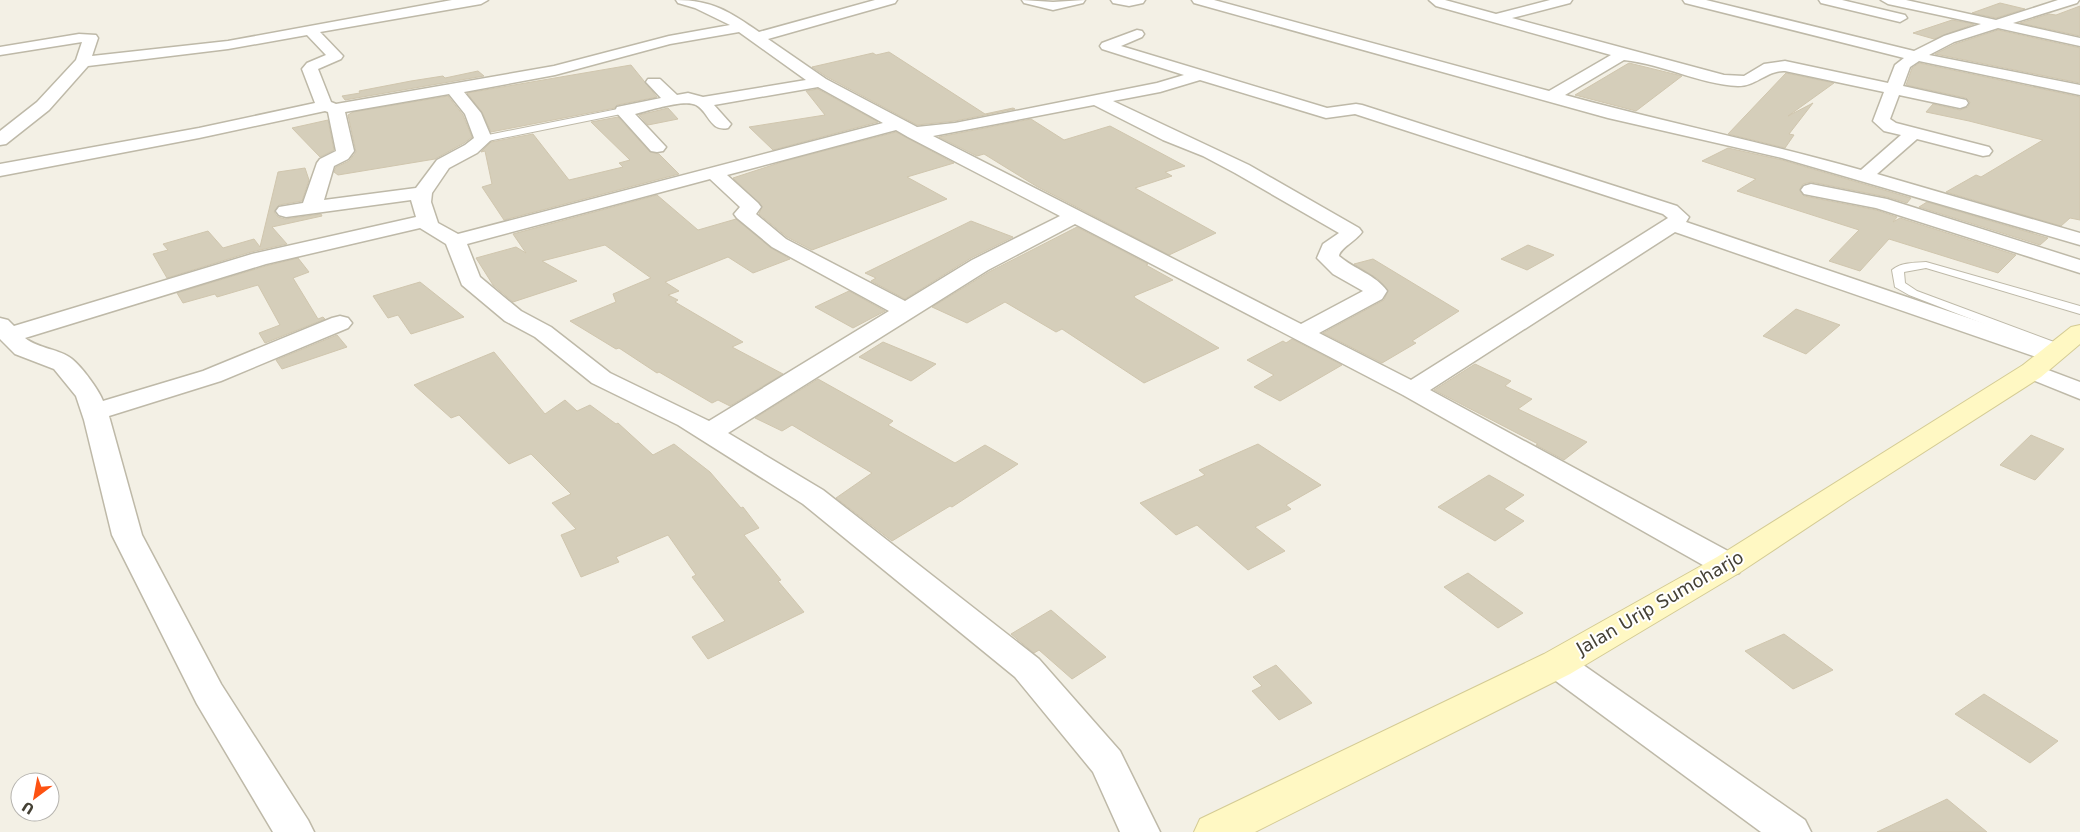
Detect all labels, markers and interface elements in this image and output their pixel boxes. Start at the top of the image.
street label: Jalan Urip Sumoharjo [1572,546,1747,660]
north arrow [10,772,60,822]
text: U [19,798,37,818]

